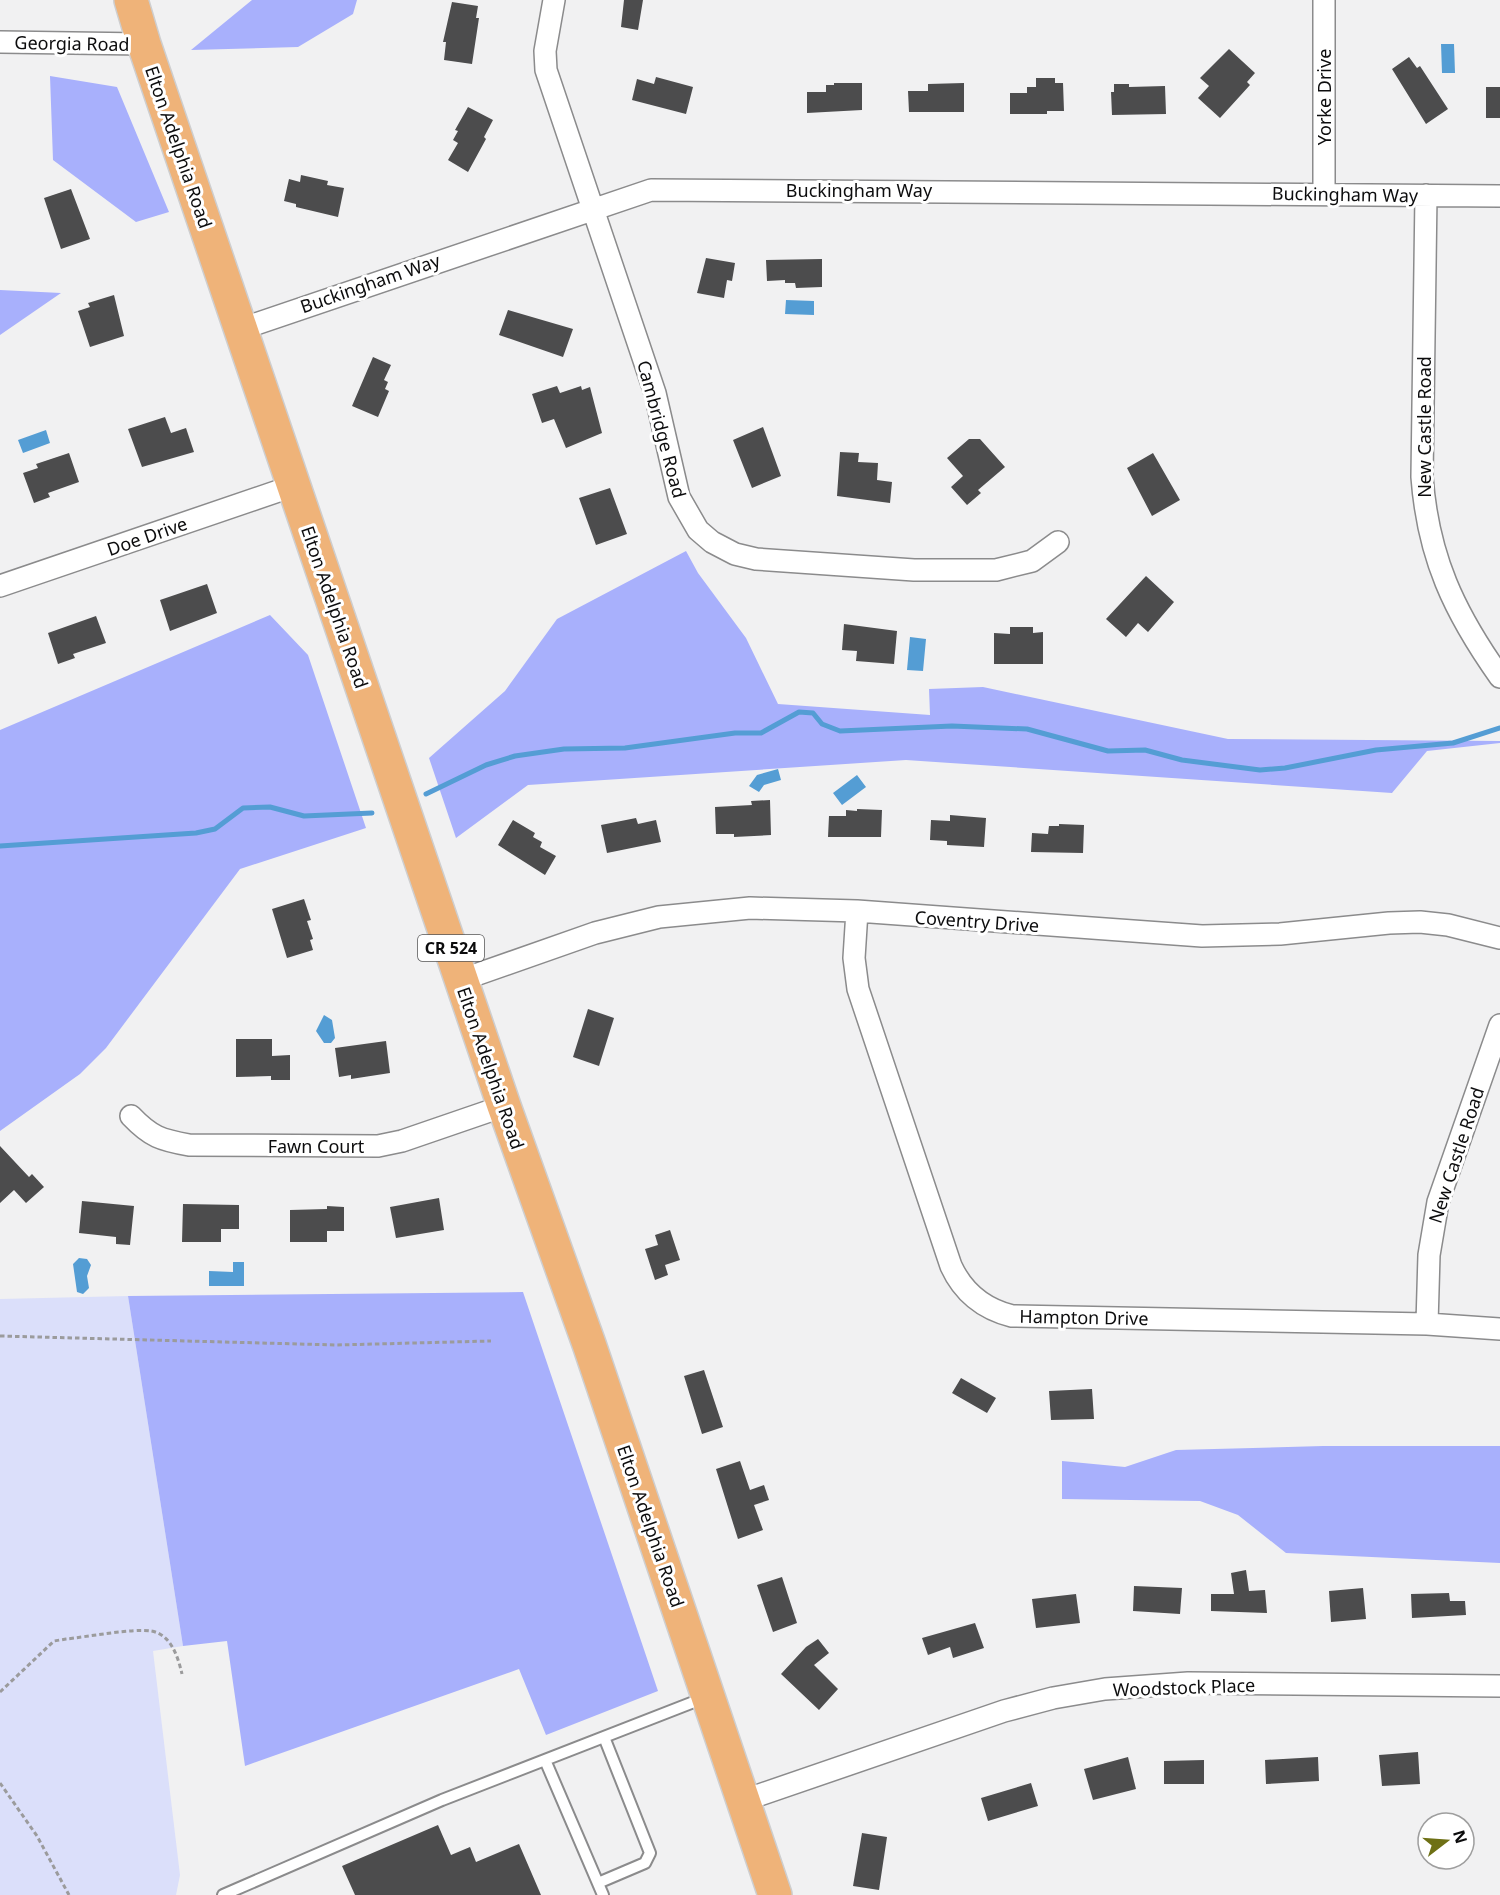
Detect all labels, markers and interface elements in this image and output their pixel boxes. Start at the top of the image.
street label: Georgia Road [14,30,130,56]
street label: Yorke Drive [1312,49,1336,145]
street label: Elton Adelphia Road [140,63,218,231]
street label: Buckingham Way [786,178,933,202]
street label: Buckingham Way [1272,181,1419,207]
street label: Buckingham Way [297,248,444,318]
street label: New Castle Road [1412,356,1436,498]
street label: Cambridge Road [632,357,692,501]
street label: Doe Drive [104,511,190,561]
street label: Elton Adelphia Road [296,523,374,691]
street label: Coventry Drive [914,905,1040,937]
road number: CR 524 [418,935,484,961]
street label: Elton Adelphia Road [452,984,530,1152]
street label: New Castle Road [1423,1084,1489,1226]
street label: Fawn Court [268,1134,365,1158]
street label: Hampton Drive [1019,1304,1149,1330]
street label: Elton Adelphia Road [612,1442,690,1610]
street label: Woodstock Place [1112,1673,1256,1701]
north arrow [1416,1811,1476,1871]
text: N [1448,1827,1473,1846]

